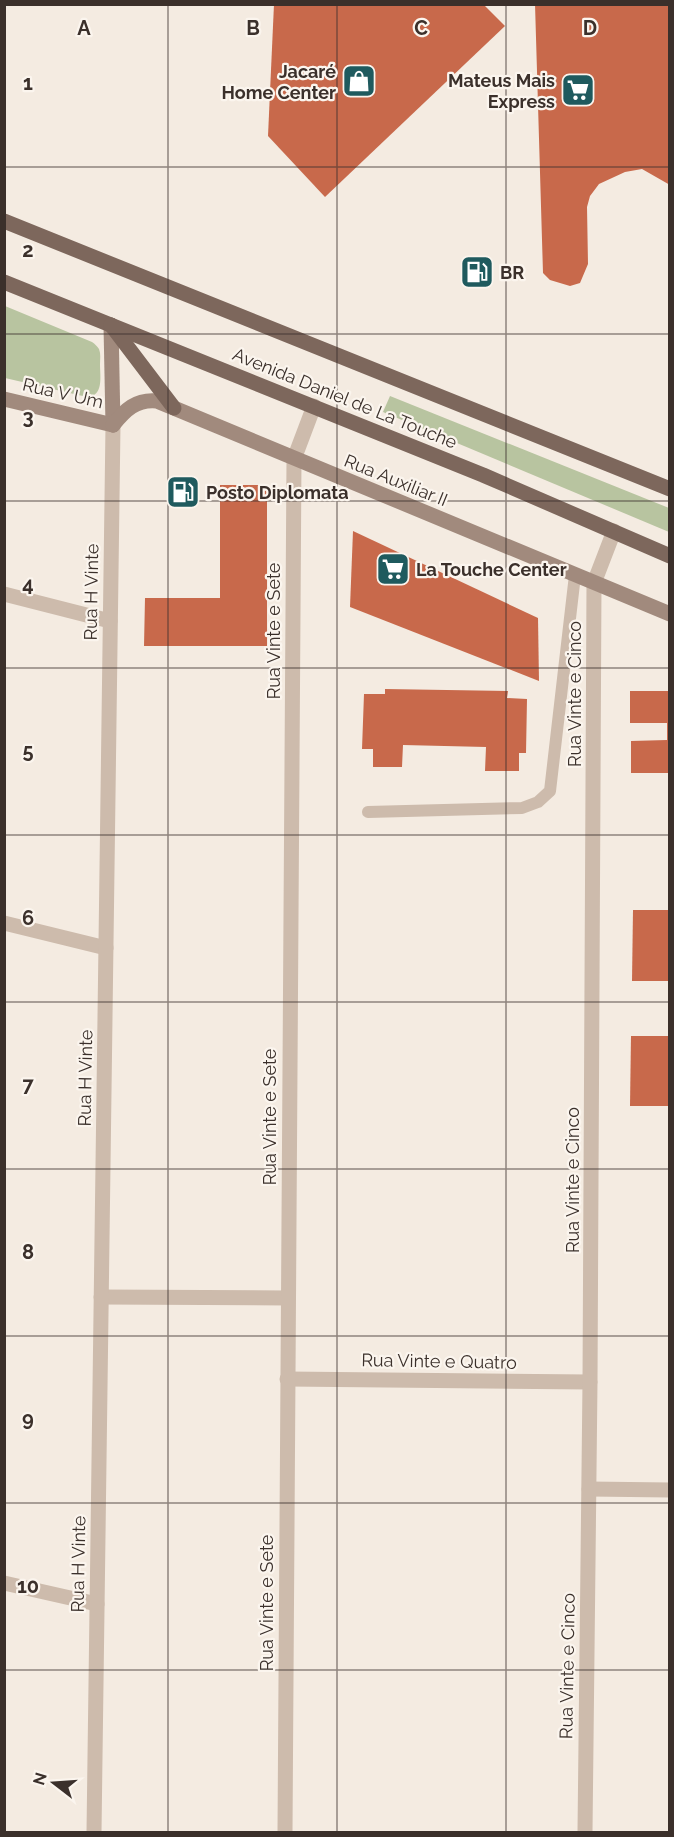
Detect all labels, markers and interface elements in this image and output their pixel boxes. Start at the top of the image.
text: A [77,16,91,40]
text: B [246,16,260,40]
text: C [414,16,428,40]
text: D [583,16,597,40]
place label: Jacaré Home Center [222,61,336,103]
shop icon: Jacaré Home Center [341,63,377,99]
place label: Mateus Mais Express [448,70,555,112]
text: 1 [23,71,33,95]
supermarket icon: Mateus Mais Express [560,72,596,108]
text: 2 [22,238,34,262]
fuel station icon: BR [459,254,495,290]
place label: BR [500,262,524,283]
street label: Avenida Daniel de La Touche [230,343,461,453]
street label: Rua V Um [21,374,105,412]
text: 3 [22,405,34,429]
street label: Rua Auxiliar II [341,450,451,510]
fuel station icon: Posto Diplomata [165,474,201,510]
place label: Posto Diplomata [206,482,349,503]
street label: Rua H Vinte [80,543,102,641]
supermarket icon: La Touche Center [375,551,411,587]
place label: La Touche Center [416,559,567,580]
street label: Rua Vinte e Sete [263,562,284,699]
text: 4 [22,572,34,596]
street label: Rua Vinte e Cinco [564,621,585,767]
text: 5 [22,739,34,763]
text: 6 [22,906,34,930]
street label: Rua H Vinte [74,1029,96,1127]
street label: Rua Vinte e Sete [259,1048,280,1185]
text: 7 [22,1073,34,1097]
street label: Rua Vinte e Cinco [562,1107,583,1253]
text: 8 [22,1240,34,1264]
street label: Rua Vinte e Quatro [361,1349,517,1373]
text: 9 [22,1407,34,1431]
street label: Rua H Vinte [67,1515,89,1613]
street label: Rua Vinte e Sete [256,1534,277,1671]
text: 10 [17,1574,39,1598]
street label: Rua Vinte e Cinco [555,1592,579,1739]
north arrow [24,1753,84,1813]
text: N [29,1770,51,1787]

